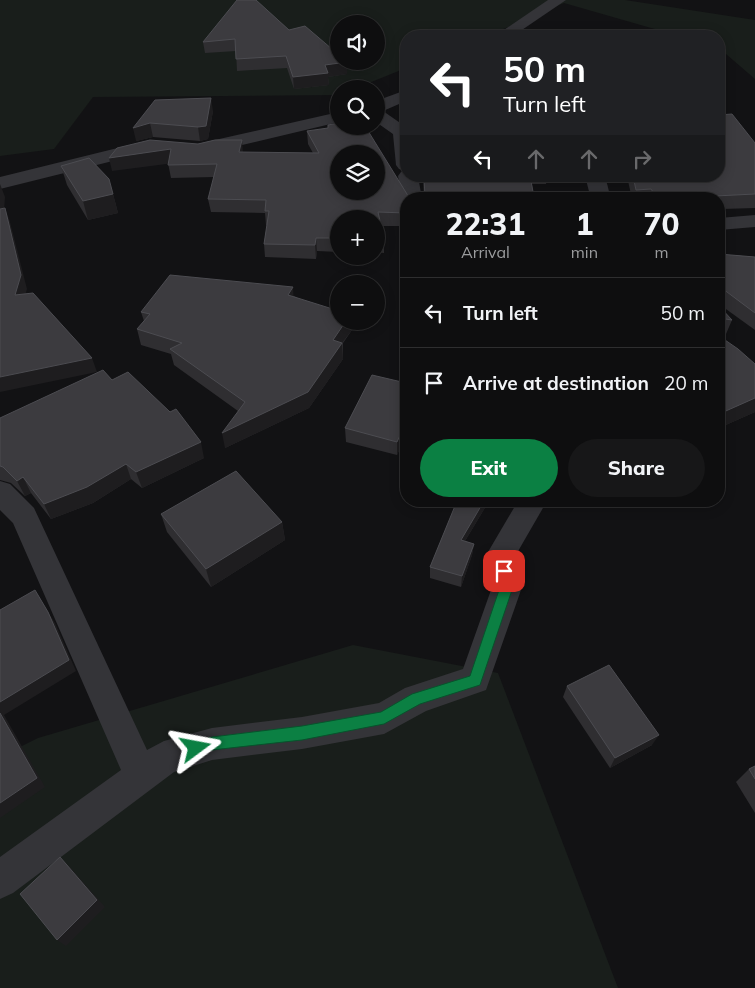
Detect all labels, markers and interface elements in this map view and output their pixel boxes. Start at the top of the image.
map controls [330,15,385,330]
button: sound [330,15,385,70]
text: 50 m [503,47,586,91]
icon: left [420,50,485,115]
button: search [330,80,385,135]
text: Turn left [503,90,586,118]
button: layers [330,145,385,200]
icon: left [469,145,497,173]
icon: ahead [522,145,550,173]
icon: ahead [575,145,603,173]
icon: right [628,145,656,173]
text: 22:31 [445,205,525,243]
text: 1 [575,205,593,243]
text: 70 [644,205,680,243]
button: + [330,210,385,265]
text: Arrival [461,242,510,262]
text: min [571,242,598,262]
text: m [654,242,669,262]
button: − [330,275,385,330]
icon: left [420,299,448,327]
text: Turn left [463,301,538,325]
text: 50 m [661,301,705,325]
icon: arrive [420,369,448,397]
text: Arrive at destination [463,371,649,395]
text: 20 m [664,371,708,395]
button: Exit [420,439,558,497]
button: Share [568,439,705,497]
pin [483,550,525,592]
icon: arrive [490,557,518,585]
position arrow [169,721,221,773]

